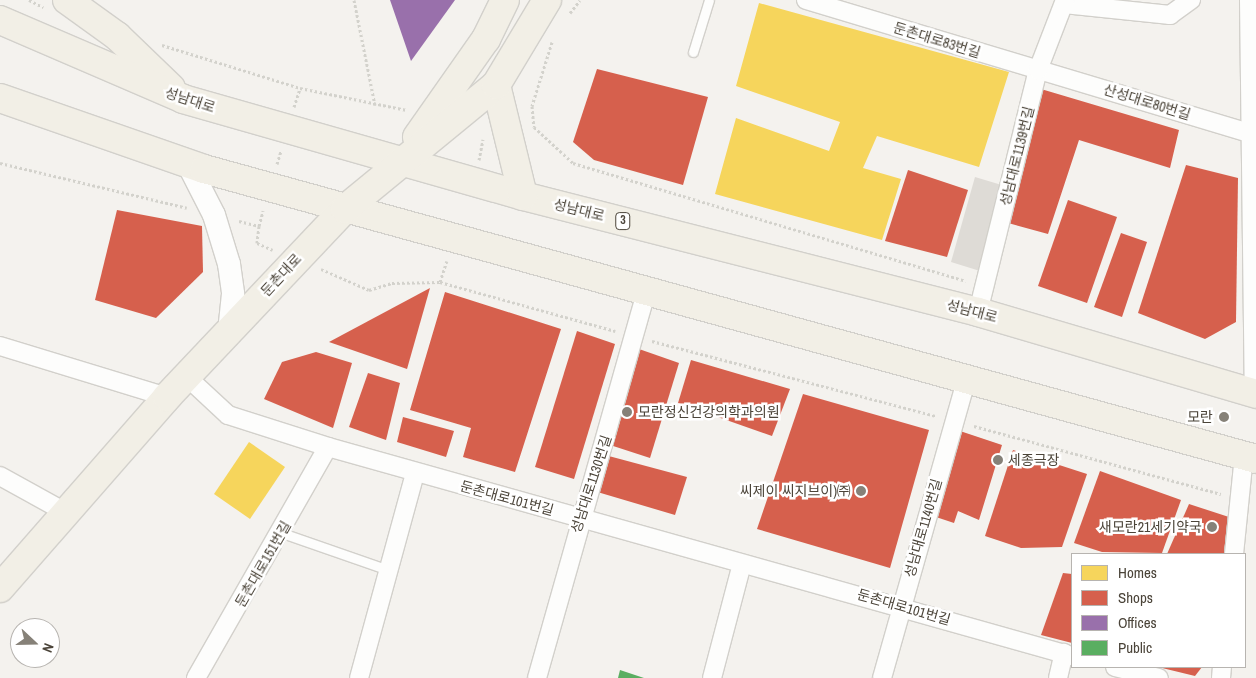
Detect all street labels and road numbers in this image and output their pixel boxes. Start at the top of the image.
street label: 둔촌대로83번길 [891,19,983,61]
street label: 산성대로80번길 [1101,81,1193,123]
street label: 성남대로 [163,84,217,116]
street label: 성남대로1139번길 [997,104,1037,208]
street label: 성남대로 [552,196,606,224]
road number: 3 [614,212,632,230]
street label: 둔촌대로 [257,250,305,300]
street label: 성남대로 [945,296,999,326]
street label: 성남대로1130번길 [567,433,615,535]
street label: 둔촌대로101번길 [458,477,556,519]
street label: 성남대로1140번길 [901,477,945,579]
street label: 둔촌대로151번길 [232,518,294,610]
street label: 둔촌대로101번길 [855,586,953,628]

